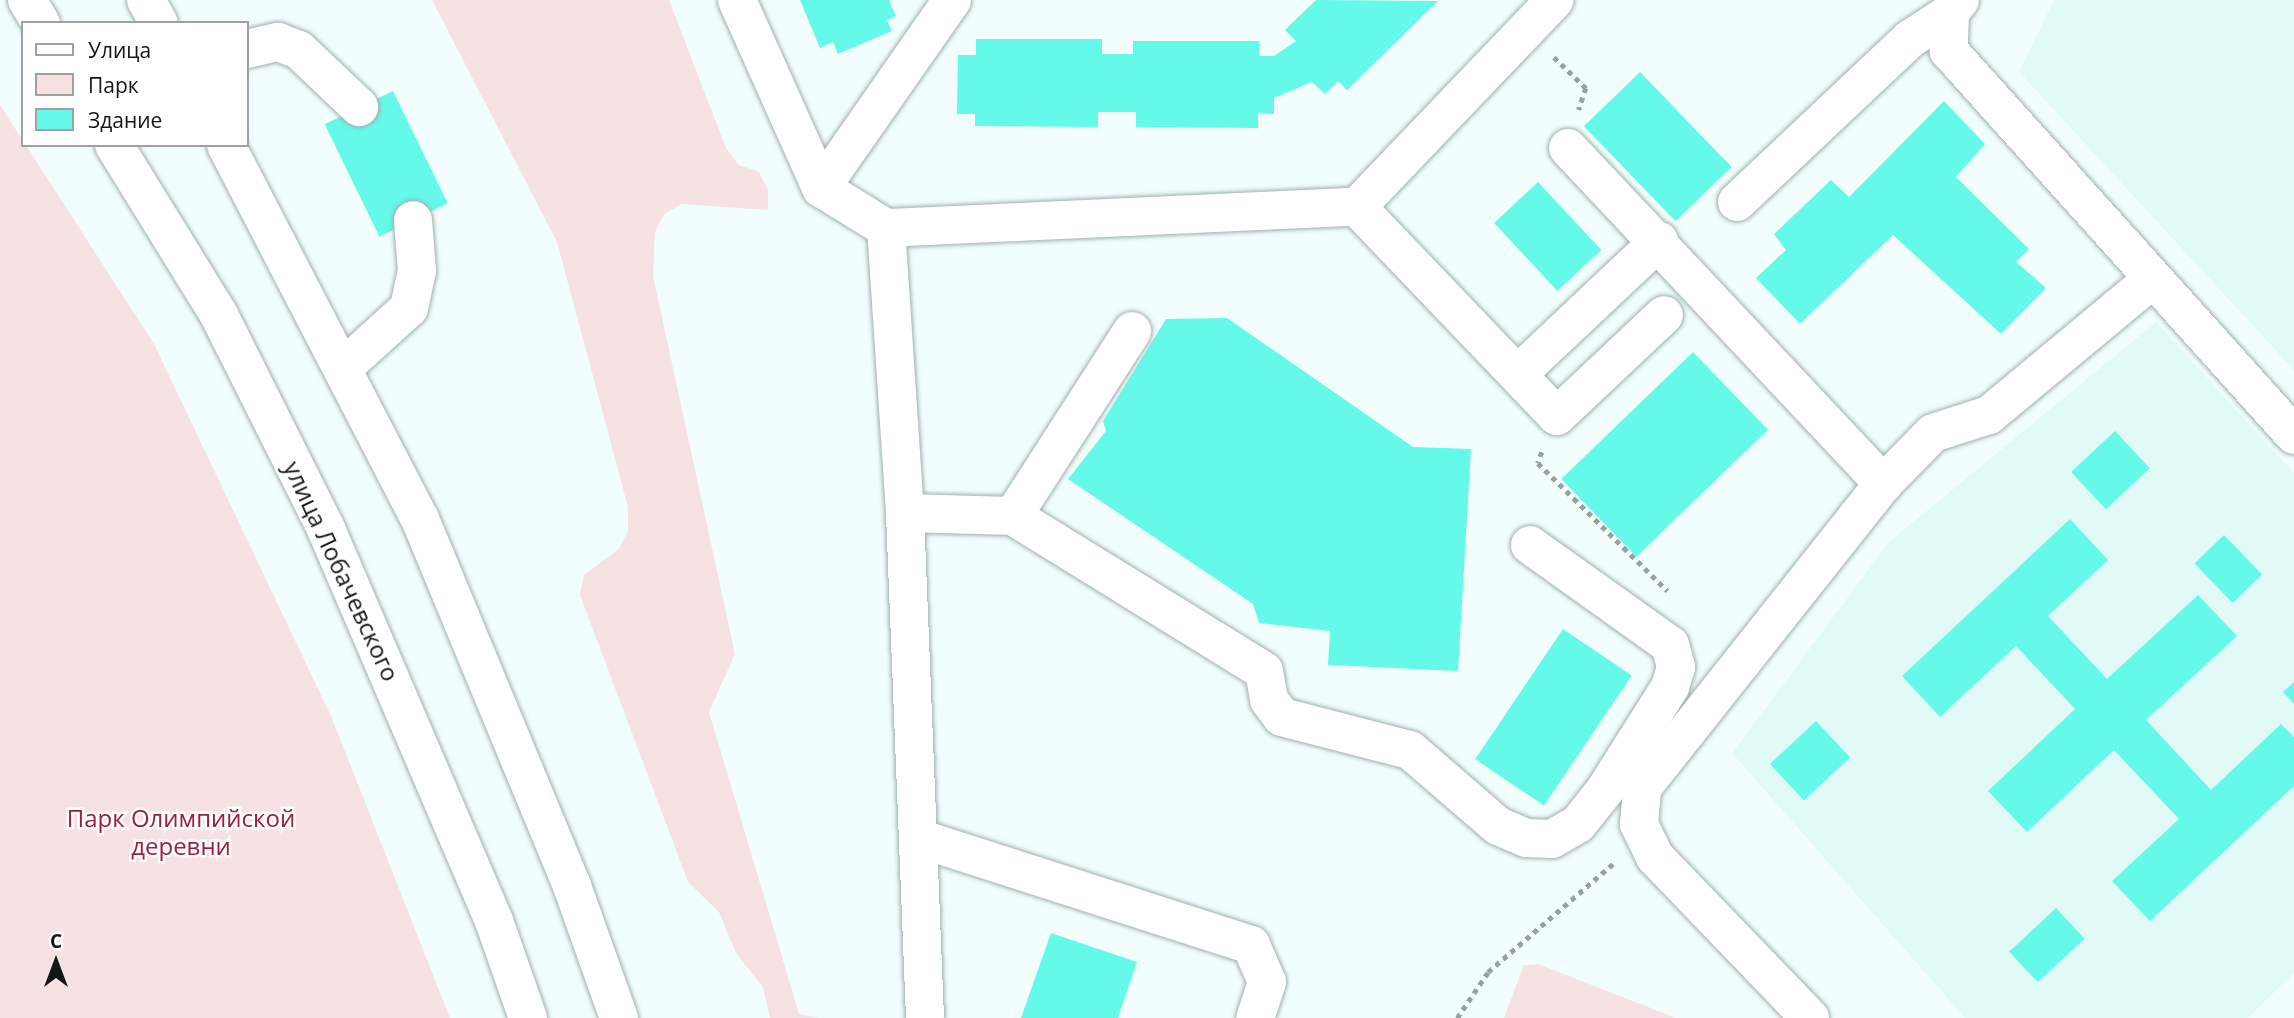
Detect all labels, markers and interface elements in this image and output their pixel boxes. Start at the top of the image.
legend [21,21,248,147]
text: Улица [88,36,151,64]
text: Парк [88,71,139,99]
text: Здание [88,106,162,134]
street label: улица Лобачевского [278,456,406,686]
park label: Парк Олимпийской деревни [67,804,295,860]
north arrow [21,927,91,997]
text: С [50,928,62,954]

